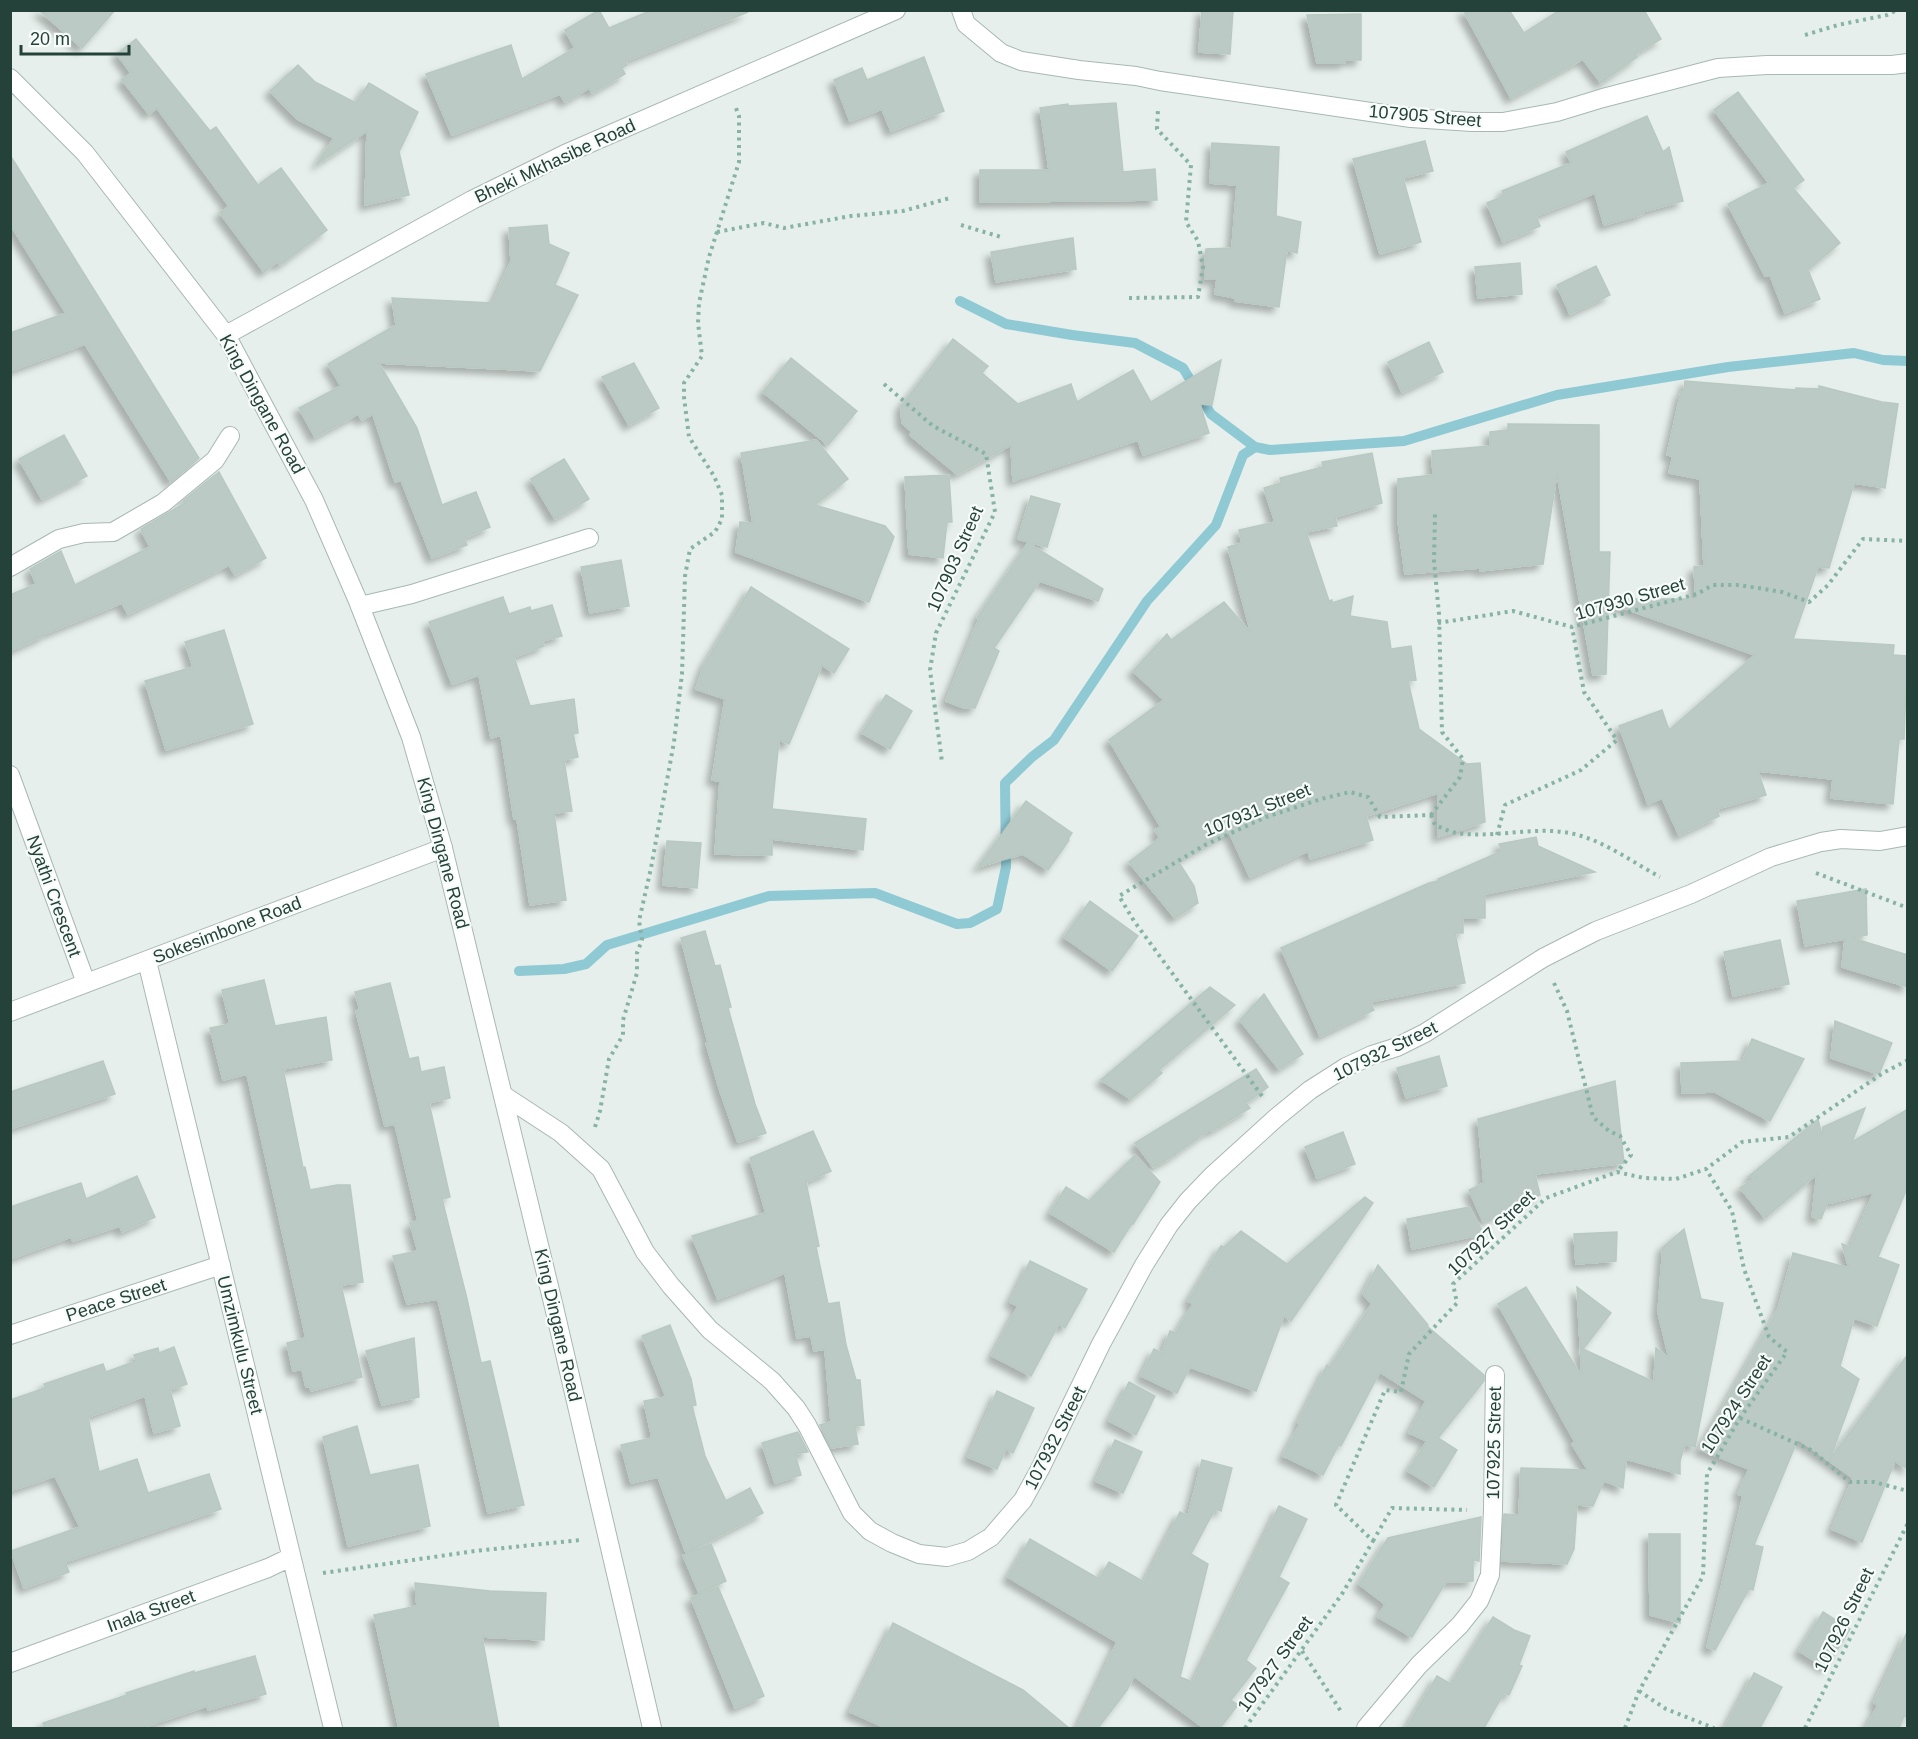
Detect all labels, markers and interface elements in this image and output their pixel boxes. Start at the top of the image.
scale bar [21,18,129,56]
text: 20 m [30,29,70,49]
street label: 107905 Street [1368,101,1482,131]
street label: Bheki Mkhasibe Road [471,115,639,207]
street label: King Dingane Road [215,331,309,477]
street label: 107903 Street [923,503,987,615]
street label: 107930 Street [1573,574,1687,624]
street label: King Dingane Road [413,775,473,931]
street label: 107931 Street [1201,780,1313,840]
street label: Nyathi Crescent [23,832,85,960]
street label: Sokesimbone Road [150,893,304,967]
street label: 107932 Street [1330,1017,1440,1085]
street label: 107927 Street [1443,1187,1539,1279]
street label: King Dingane Road [531,1247,585,1403]
street label: Peace Street [63,1274,169,1326]
street label: Umzimkulu Street [213,1274,267,1416]
street label: 107924 Street [1697,1351,1775,1457]
street label: 107932 Street [1020,1383,1090,1493]
street label: 107925 Street [1483,1386,1505,1500]
street label: 107926 Street [1810,1565,1878,1675]
street label: Inala Street [104,1586,198,1636]
street label: 107927 Street [1234,1612,1316,1716]

